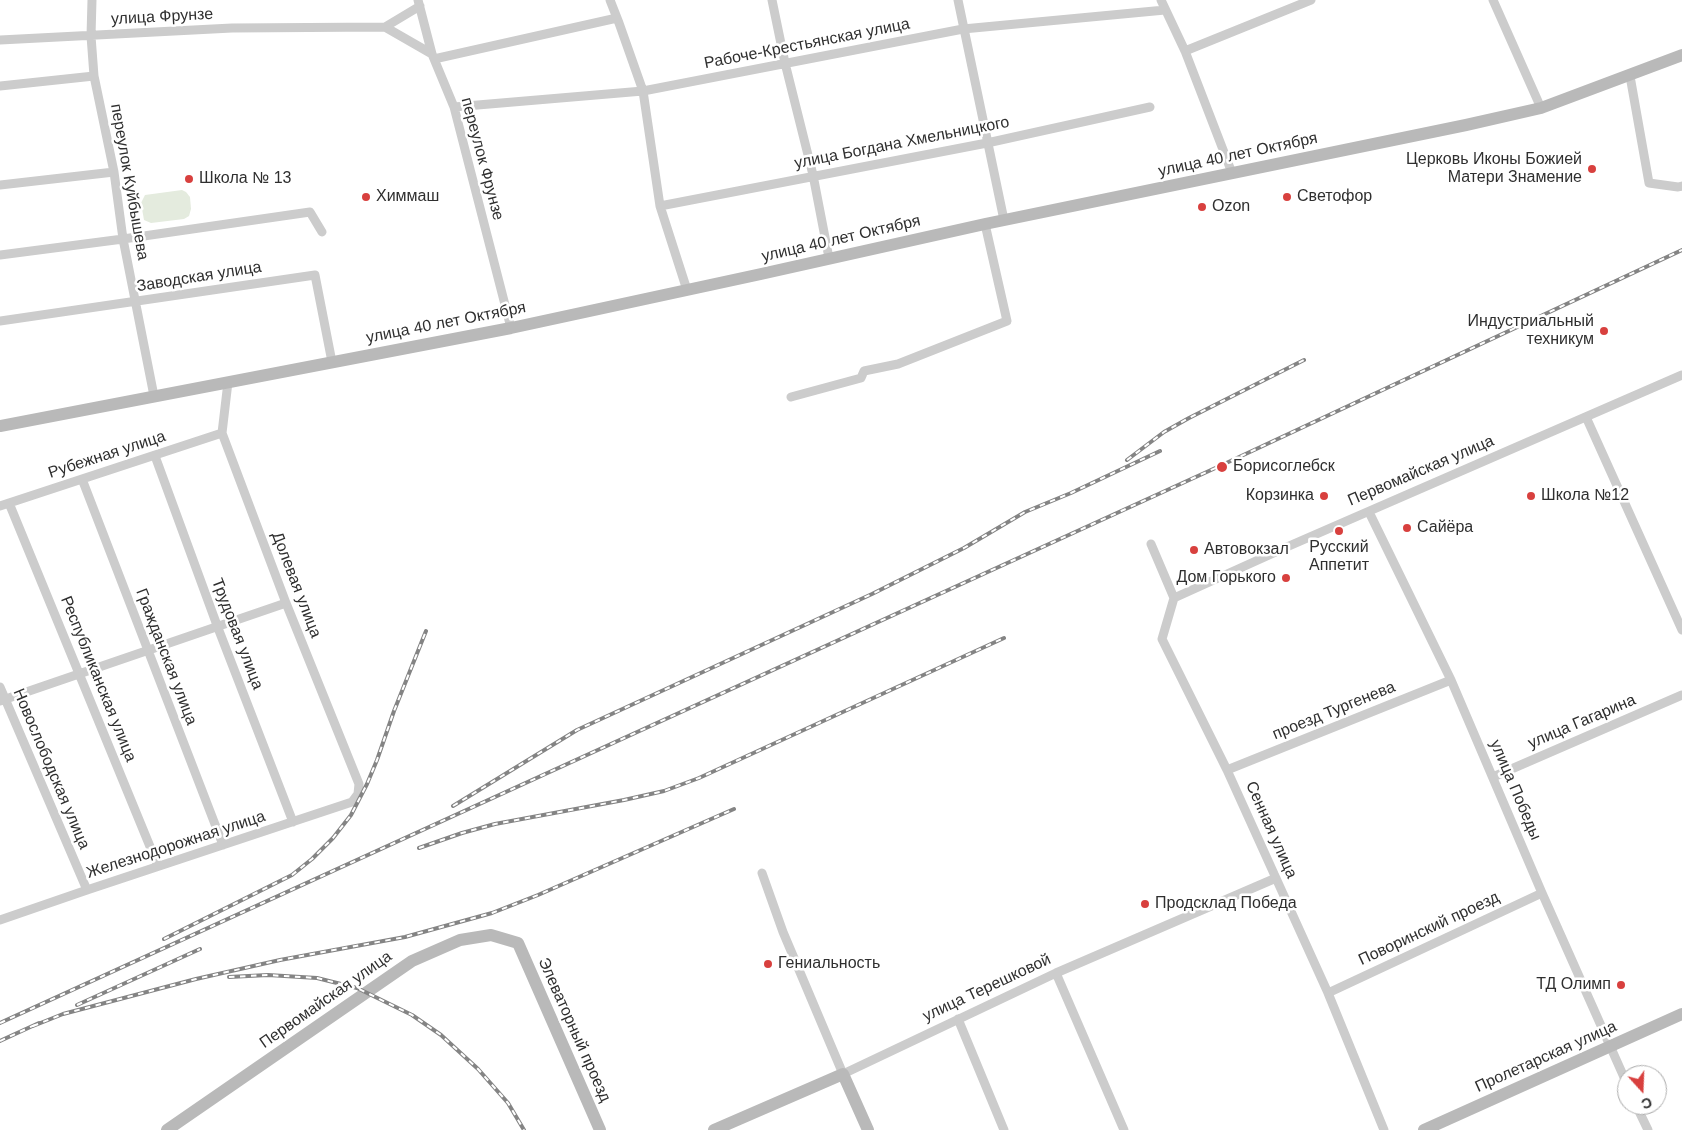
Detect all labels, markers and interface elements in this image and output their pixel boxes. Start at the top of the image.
street label: улица Фрунзе [110,5,214,29]
street label: Рабоче-Крестьянская улица [703,15,911,73]
street label: переулок Фрунзе [456,95,508,223]
street label: переулок Куйбышева [106,102,152,262]
street label: улица Богдана Хмельницкого [793,113,1011,173]
street label: улица 40 лет Октября [1157,129,1319,181]
place label: Церковь Иконы Божией Матери Знамение [1406,150,1582,188]
marker: Церковь Иконы Божией Матери Знамение [1586,163,1598,175]
place label: Школа № 13 [199,169,291,189]
marker: Школа № 13 [183,173,195,185]
place label: Химмаш [376,187,439,207]
place label: Светофор [1297,187,1372,207]
marker: Химмаш [360,191,372,203]
marker: Светофор [1281,191,1293,203]
place label: Ozon [1212,197,1250,217]
marker: Ozon [1196,201,1208,213]
street label: улица 40 лет Октября [760,211,922,267]
street label: Заводская улица [135,258,263,296]
street label: улица 40 лет Октября [365,298,527,348]
place label: Индустриальный техникум [1468,312,1594,350]
marker: Индустриальный техникум [1598,325,1610,337]
street label: Рубежная улица [46,427,168,483]
street label: Первомайская улица [1345,432,1497,510]
place label: Борисоглебск [1233,457,1335,477]
marker: Борисоглебск [1215,460,1229,474]
place label: Корзинка [1246,486,1314,506]
place label: Школа №12 [1541,486,1629,506]
marker: Корзинка [1318,490,1330,502]
marker: Школа №12 [1525,490,1537,502]
place label: Сайёра [1417,518,1473,538]
marker: Сайёра [1401,522,1413,534]
marker: Русский Аппетит [1333,525,1345,537]
street label: Долевая улица [267,529,325,641]
place label: Русский Аппетит [1309,538,1369,576]
place label: Автовокзал [1204,540,1289,560]
marker: Автовокзал [1188,544,1200,556]
place label: Дом Горького [1176,568,1276,588]
marker: Дом Горького [1280,572,1292,584]
street label: Трудовая улица [207,576,267,692]
street label: Гражданская улица [131,586,201,728]
street label: Республиканская улица [56,593,140,765]
street label: проезд Тургенева [1270,678,1398,744]
street label: Новослободская улица [8,686,94,852]
street label: улица Гагарина [1525,691,1639,753]
street label: улица Победы [1485,737,1545,843]
street label: Сенная улица [1241,779,1301,881]
street label: Железнодорожная улица [84,807,268,883]
street label: Поворинский проезд [1356,888,1502,970]
place label: Продсклад Победа [1155,894,1297,914]
marker: Продсклад Победа [1139,898,1151,910]
street label: Первомайская улица [256,947,396,1053]
street label: улица Терешковой [920,950,1054,1026]
place label: Гениальность [778,954,880,974]
street label: Элеваторный проезд [533,955,615,1105]
marker: Гениальность [762,958,774,970]
place label: ТД Олимп [1536,975,1611,995]
marker: ТД Олимп [1615,979,1627,991]
street label: Пролетарская улица [1472,1017,1620,1097]
north arrow [1617,1065,1667,1115]
text: С [1639,1094,1654,1112]

